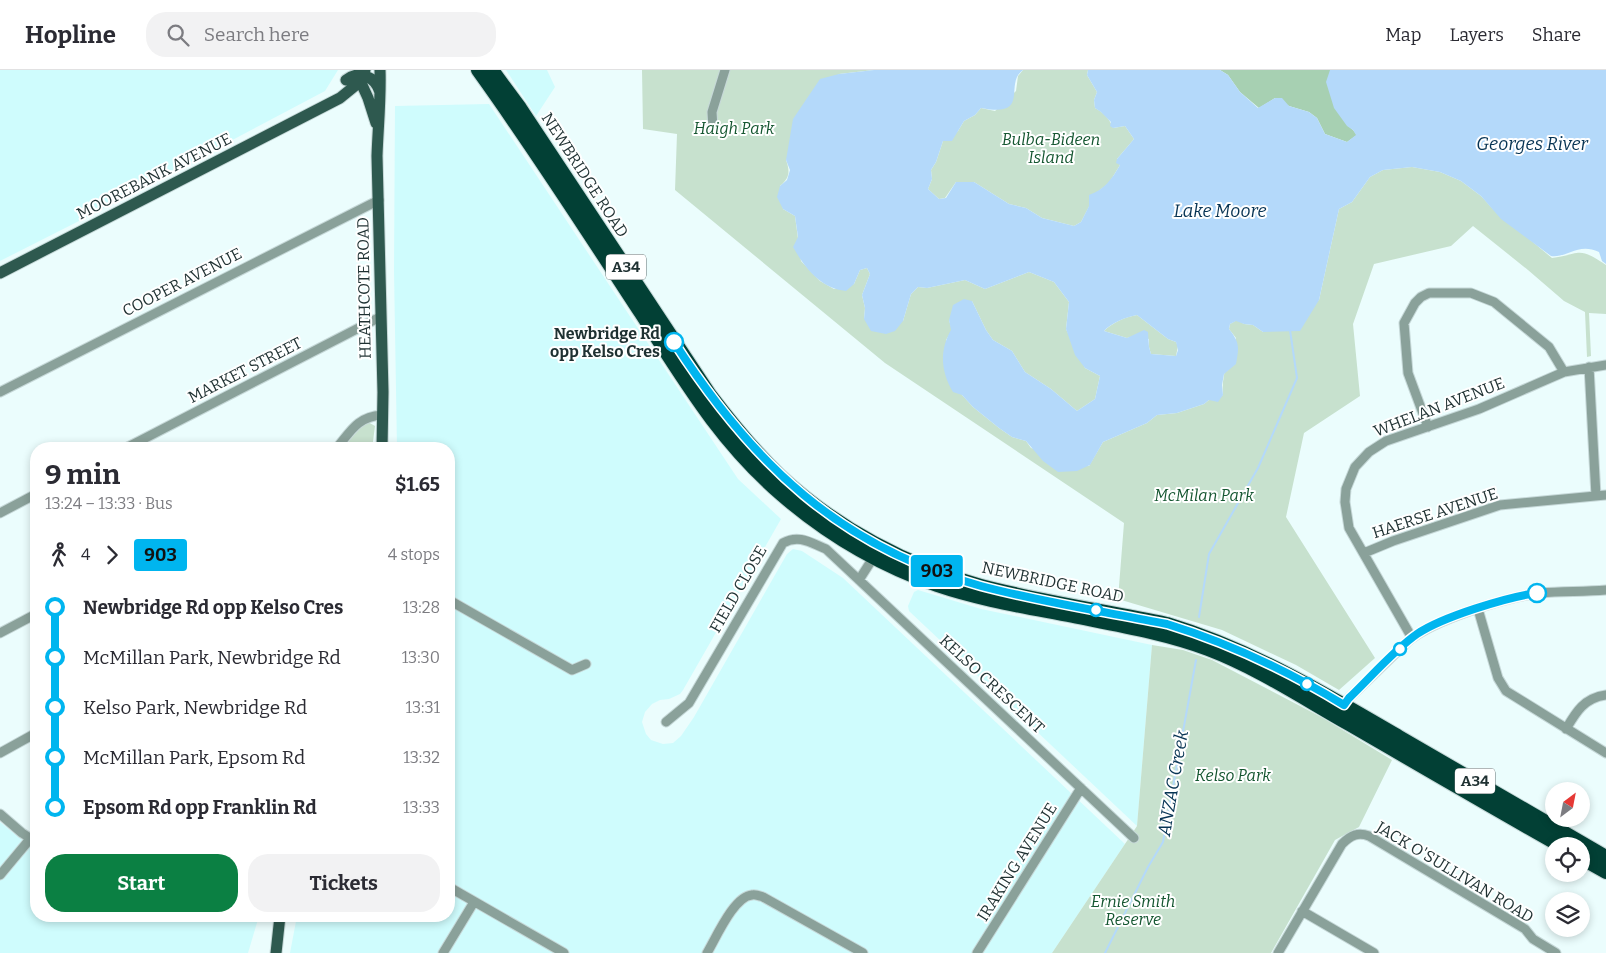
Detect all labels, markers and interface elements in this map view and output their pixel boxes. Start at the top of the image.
search box [146,12,496,57]
text: Hopline [25,21,116,49]
icon: search [164,21,192,49]
text: Search here [204,23,309,46]
text: Map [1385,24,1421,46]
text: Layers [1449,24,1504,46]
text: Share [1532,24,1581,46]
street label: NEWBRIDGE ROAD [538,109,632,241]
park label: Haigh Park [693,119,775,138]
street label: MOOREBANK AVENUE [73,129,235,223]
park label: Bulba-Bideen Island [1002,130,1100,167]
water label: Georges River [1476,133,1588,155]
water label: Lake Moore [1173,200,1267,222]
street label: HEATHCOTE ROAD [353,217,375,359]
street label: COOPER AVENUE [119,244,245,320]
road number: A34 [606,254,646,280]
place label: Newbridge Rd opp Kelso Cres [550,324,660,361]
marker: Newbridge Rd opp Kelso Cres [664,332,684,352]
street label: MARKET STREET [185,333,305,407]
street label: WHELAN AVENUE [1371,373,1507,441]
text: 9 min [45,458,120,491]
text: $1.65 [395,473,440,496]
street label: HAERSE AVENUE [1370,484,1500,542]
park label: McMilan Park [1154,486,1254,505]
text: 13:24 – 13:33 · Bus [45,494,173,513]
icon: walk [45,541,73,569]
icon: forward [98,541,126,569]
street label: FIELD CLOSE [705,542,771,636]
text: 903 [144,544,177,566]
text: 4 [81,545,90,564]
text: 4 stops [388,545,440,564]
line badge: 903 [908,555,966,587]
street label: NEWBRIDGE ROAD [980,558,1126,606]
text: 903 [921,560,953,582]
unlabelled marker [1527,583,1547,603]
text: Newbridge Rd opp Kelso Cres [83,596,343,619]
text: 13:28 [403,598,440,617]
unlabelled marker [1089,603,1103,617]
street label: KELSO CRESCENT [936,631,1048,737]
unlabelled marker [1393,642,1407,656]
text: McMillan Park, Newbridge Rd [83,646,341,669]
text: 13:30 [402,648,440,667]
unlabelled marker [1300,677,1314,691]
text: Kelso Park, Newbridge Rd [83,696,307,719]
text: 13:31 [405,698,440,717]
water label: ANZAC Creek [1153,728,1193,839]
text: McMillan Park, Epsom Rd [83,746,305,769]
text: 13:32 [403,748,440,767]
park label: Kelso Park [1195,766,1271,785]
road number: A34 [1455,768,1495,794]
north arrow [1545,782,1590,828]
map controls [1545,782,1590,937]
text: Epsom Rd opp Franklin Rd [83,796,317,819]
text: 13:33 [403,798,440,817]
street label: IRAKING AVENUE [973,799,1061,925]
street label: JACK O'SULLIVAN ROAD [1372,817,1537,927]
button: locate [1545,837,1590,882]
button: Start [45,854,238,912]
button: Tickets [248,854,440,912]
park label: Ernie Smith Reserve [1091,892,1175,929]
button: layers [1545,892,1590,937]

